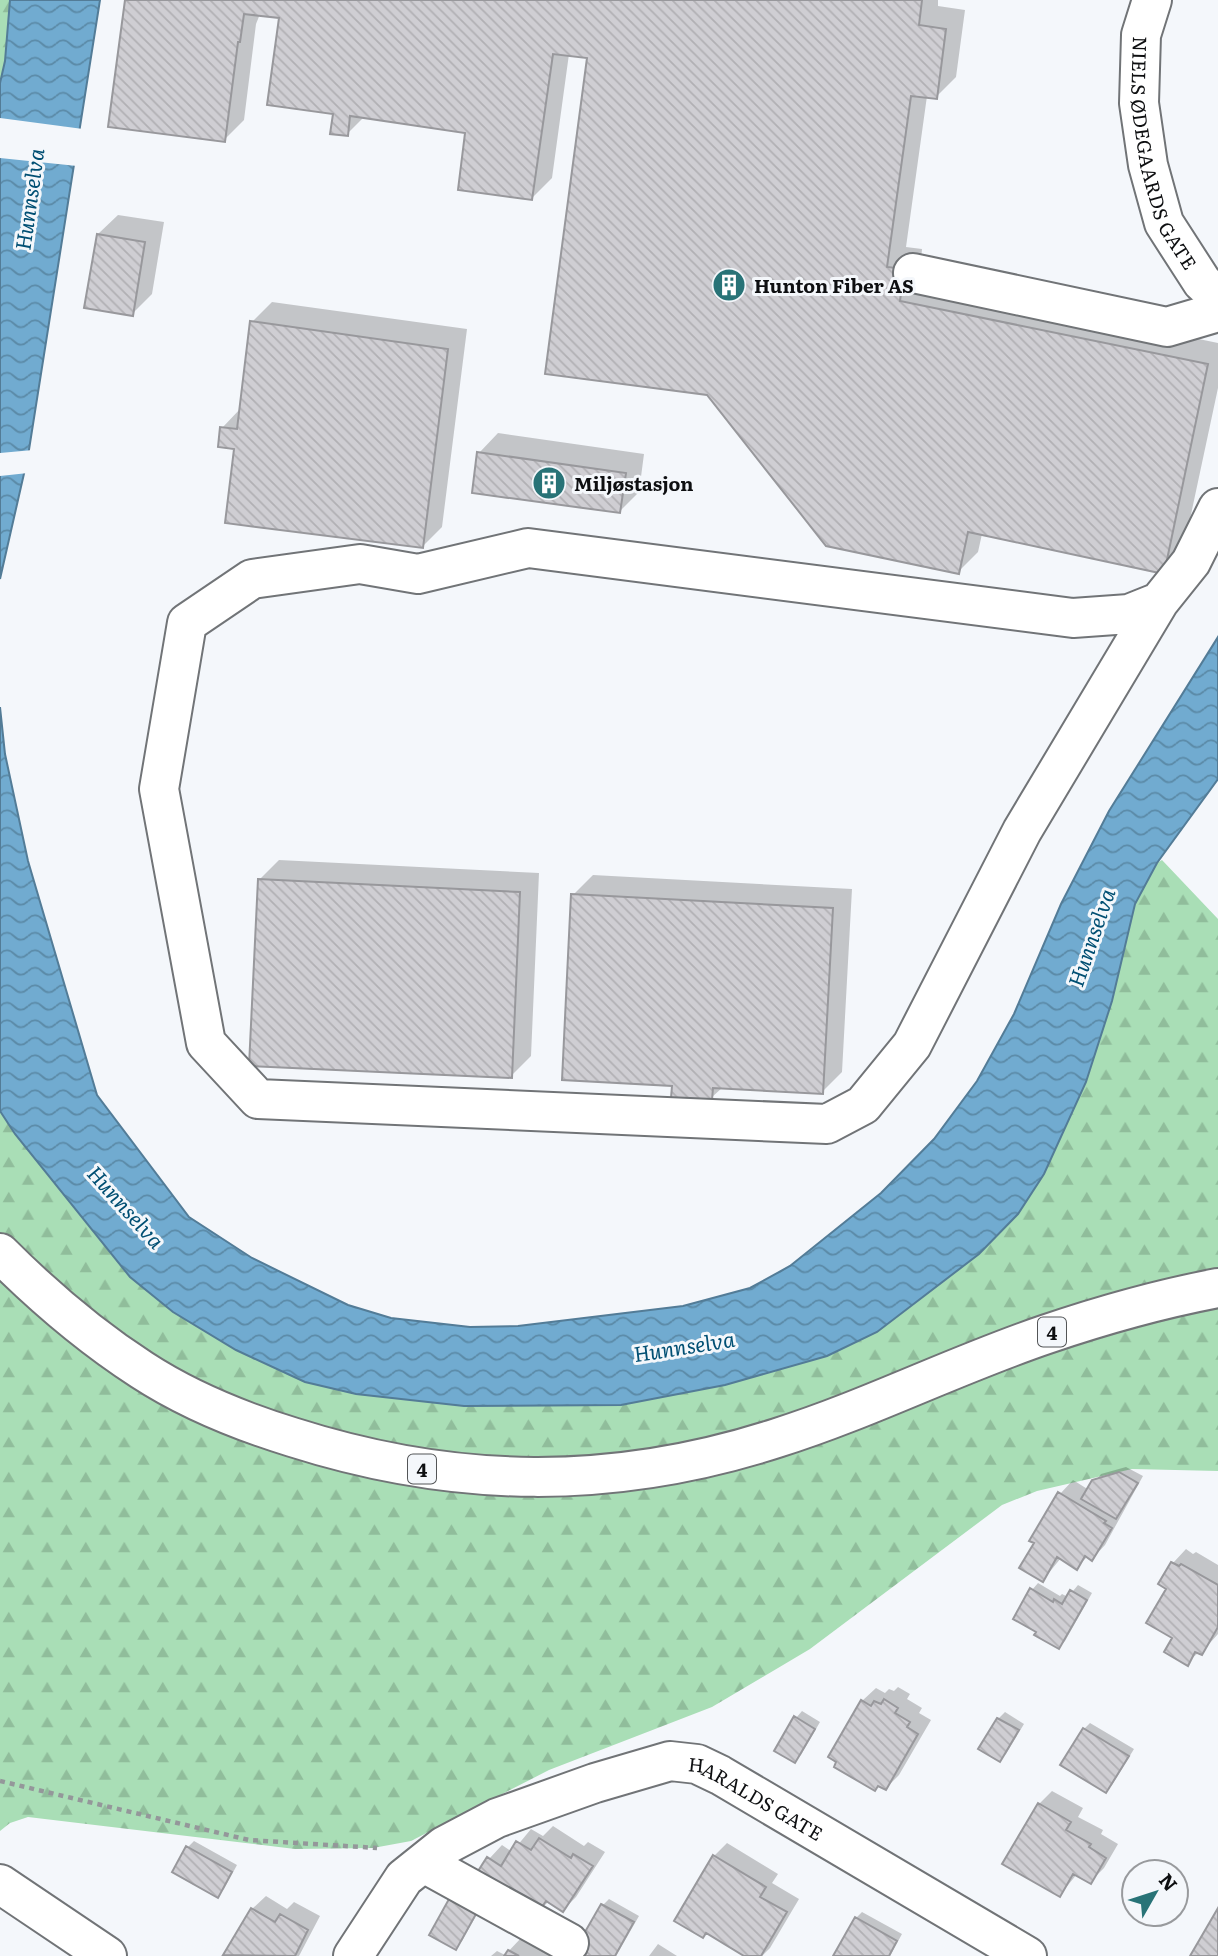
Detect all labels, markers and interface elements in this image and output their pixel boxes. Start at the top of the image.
street label: NIELS ØDEGAARDS GATE [1125,36,1204,275]
water label: Hunnselva [6,146,50,252]
building icon: Hunton Fiber AS [710,266,748,304]
place label: Hunton Fiber AS [754,271,914,299]
building icon: Miljøstasjon [530,464,568,502]
place label: Miljøstasjon [574,469,693,497]
water label: Hunnselva [1059,884,1121,990]
water label: Hunnselva [81,1158,173,1254]
road number: 4 [1038,1317,1066,1346]
water label: Hunnselva [631,1322,737,1368]
road number: 4 [408,1454,436,1484]
street label: HARALDS GATE [687,1749,829,1847]
north arrow [1120,1858,1190,1928]
text: N [1153,1867,1185,1897]

